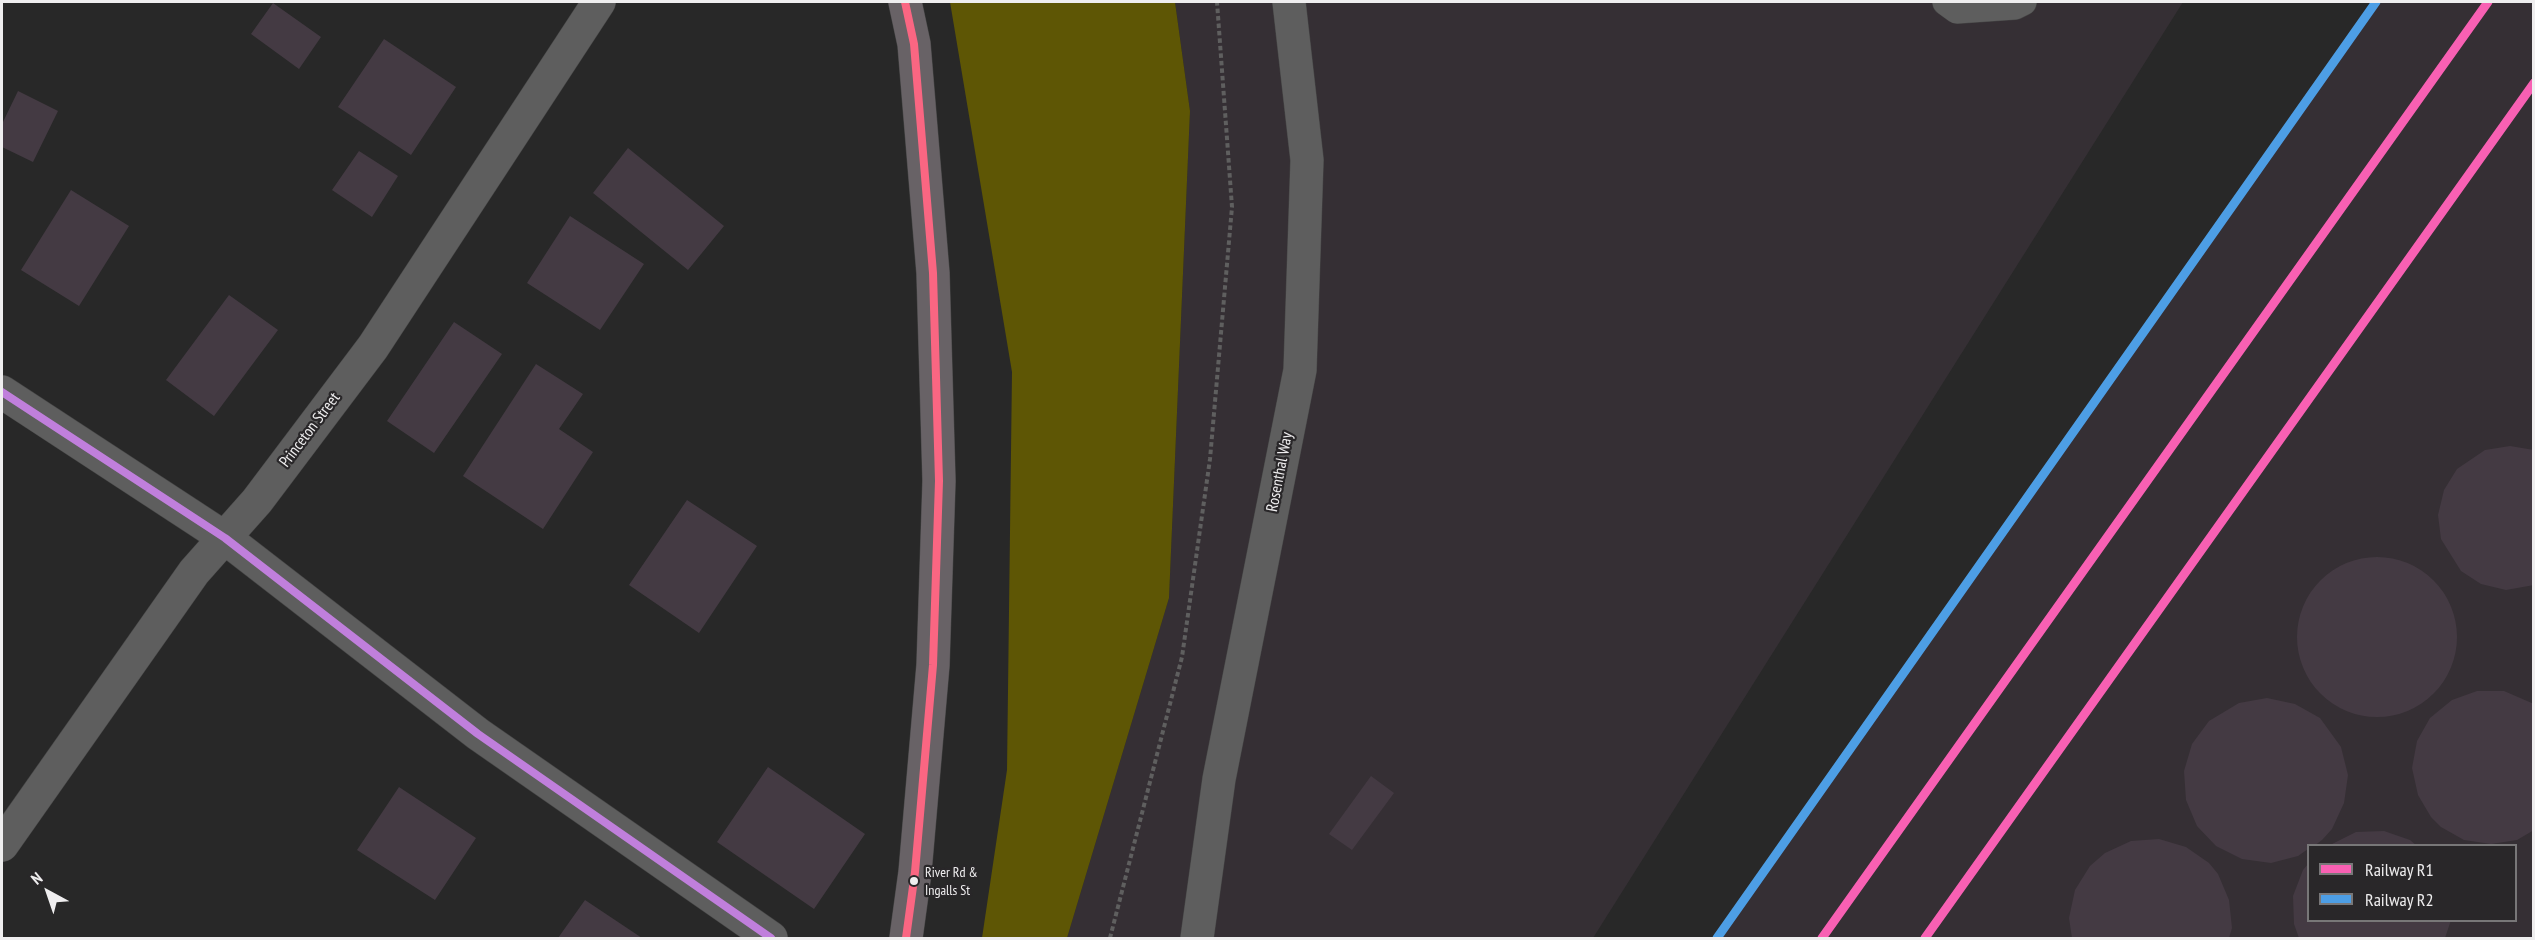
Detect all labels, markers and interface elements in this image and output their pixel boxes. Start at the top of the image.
street label: Princeton Street [276,389,344,471]
street label: Rosenthal Way [1263,431,1297,513]
legend [2307,844,2517,922]
text: Railway R1 [2365,858,2434,881]
north arrow [18,862,78,922]
place label: River Rd & Ingalls St [925,865,978,898]
text: N [27,868,46,889]
marker: River Rd & Ingalls St [908,875,920,887]
text: Railway R2 [2365,888,2434,911]

